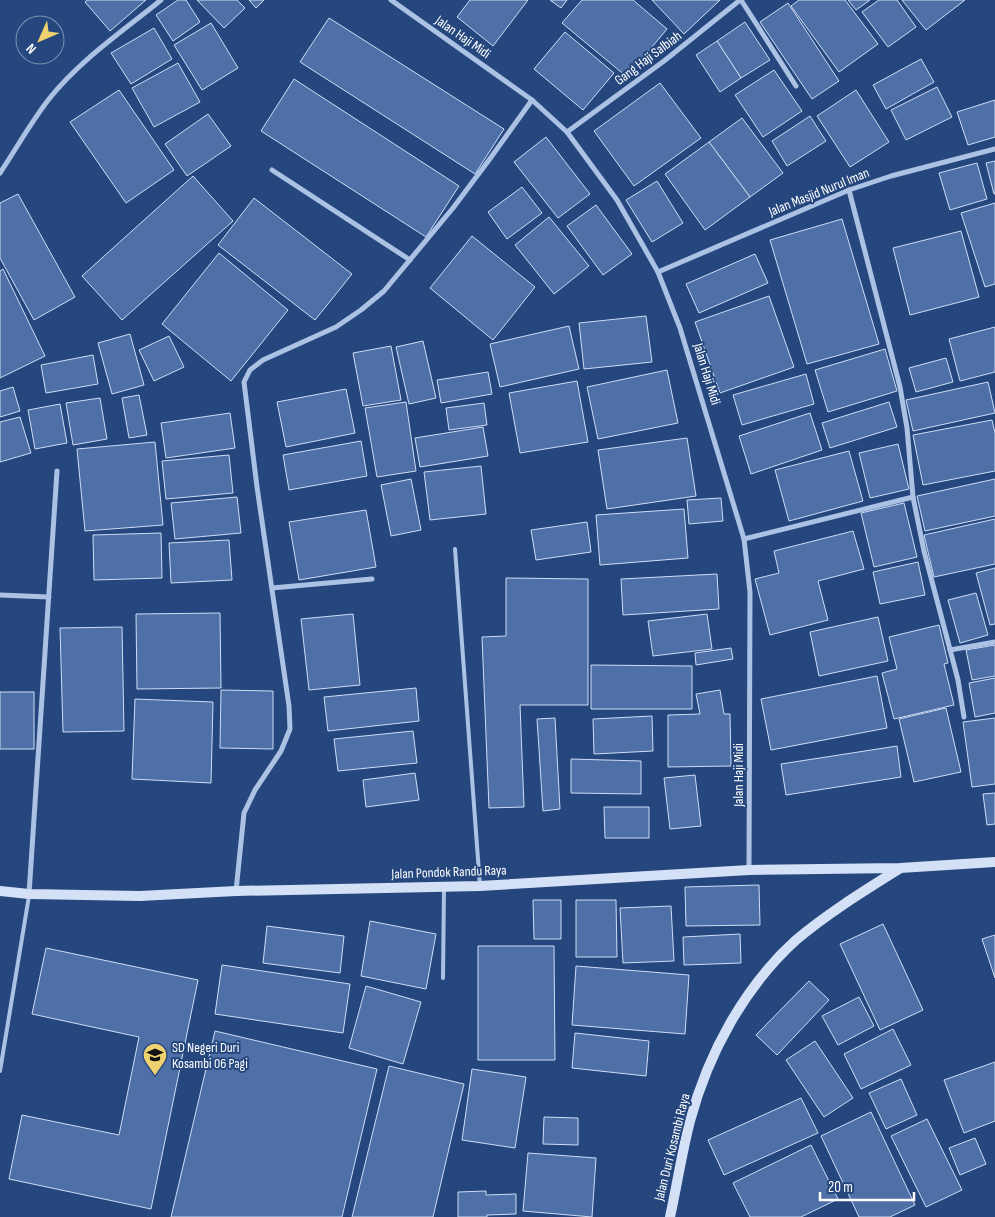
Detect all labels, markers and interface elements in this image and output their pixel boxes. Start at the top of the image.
street label: Jalan Haji Midi [431,11,494,62]
north arrow [15,15,65,65]
street label: Gang Haji Salbiah [611,27,685,89]
text: N [23,40,40,57]
street label: Jalan Masjid Nurul Iman [765,164,872,220]
street label: Jalan Haji Midi [689,340,724,407]
street label: Jalan Haji Midi [730,743,747,808]
street label: Jalan Pondok Randu Raya [390,861,507,883]
place label: SD Negeri Duri Kosambi 06 Pagi [172,1039,248,1072]
school or university icon: SD Negeri Duri Kosambi 06 Pagi [142,1042,168,1076]
street label: Jalan Duri Kosambi Raya [650,1092,694,1203]
scale bar [820,1170,914,1202]
text: 20 m [828,1178,853,1197]

